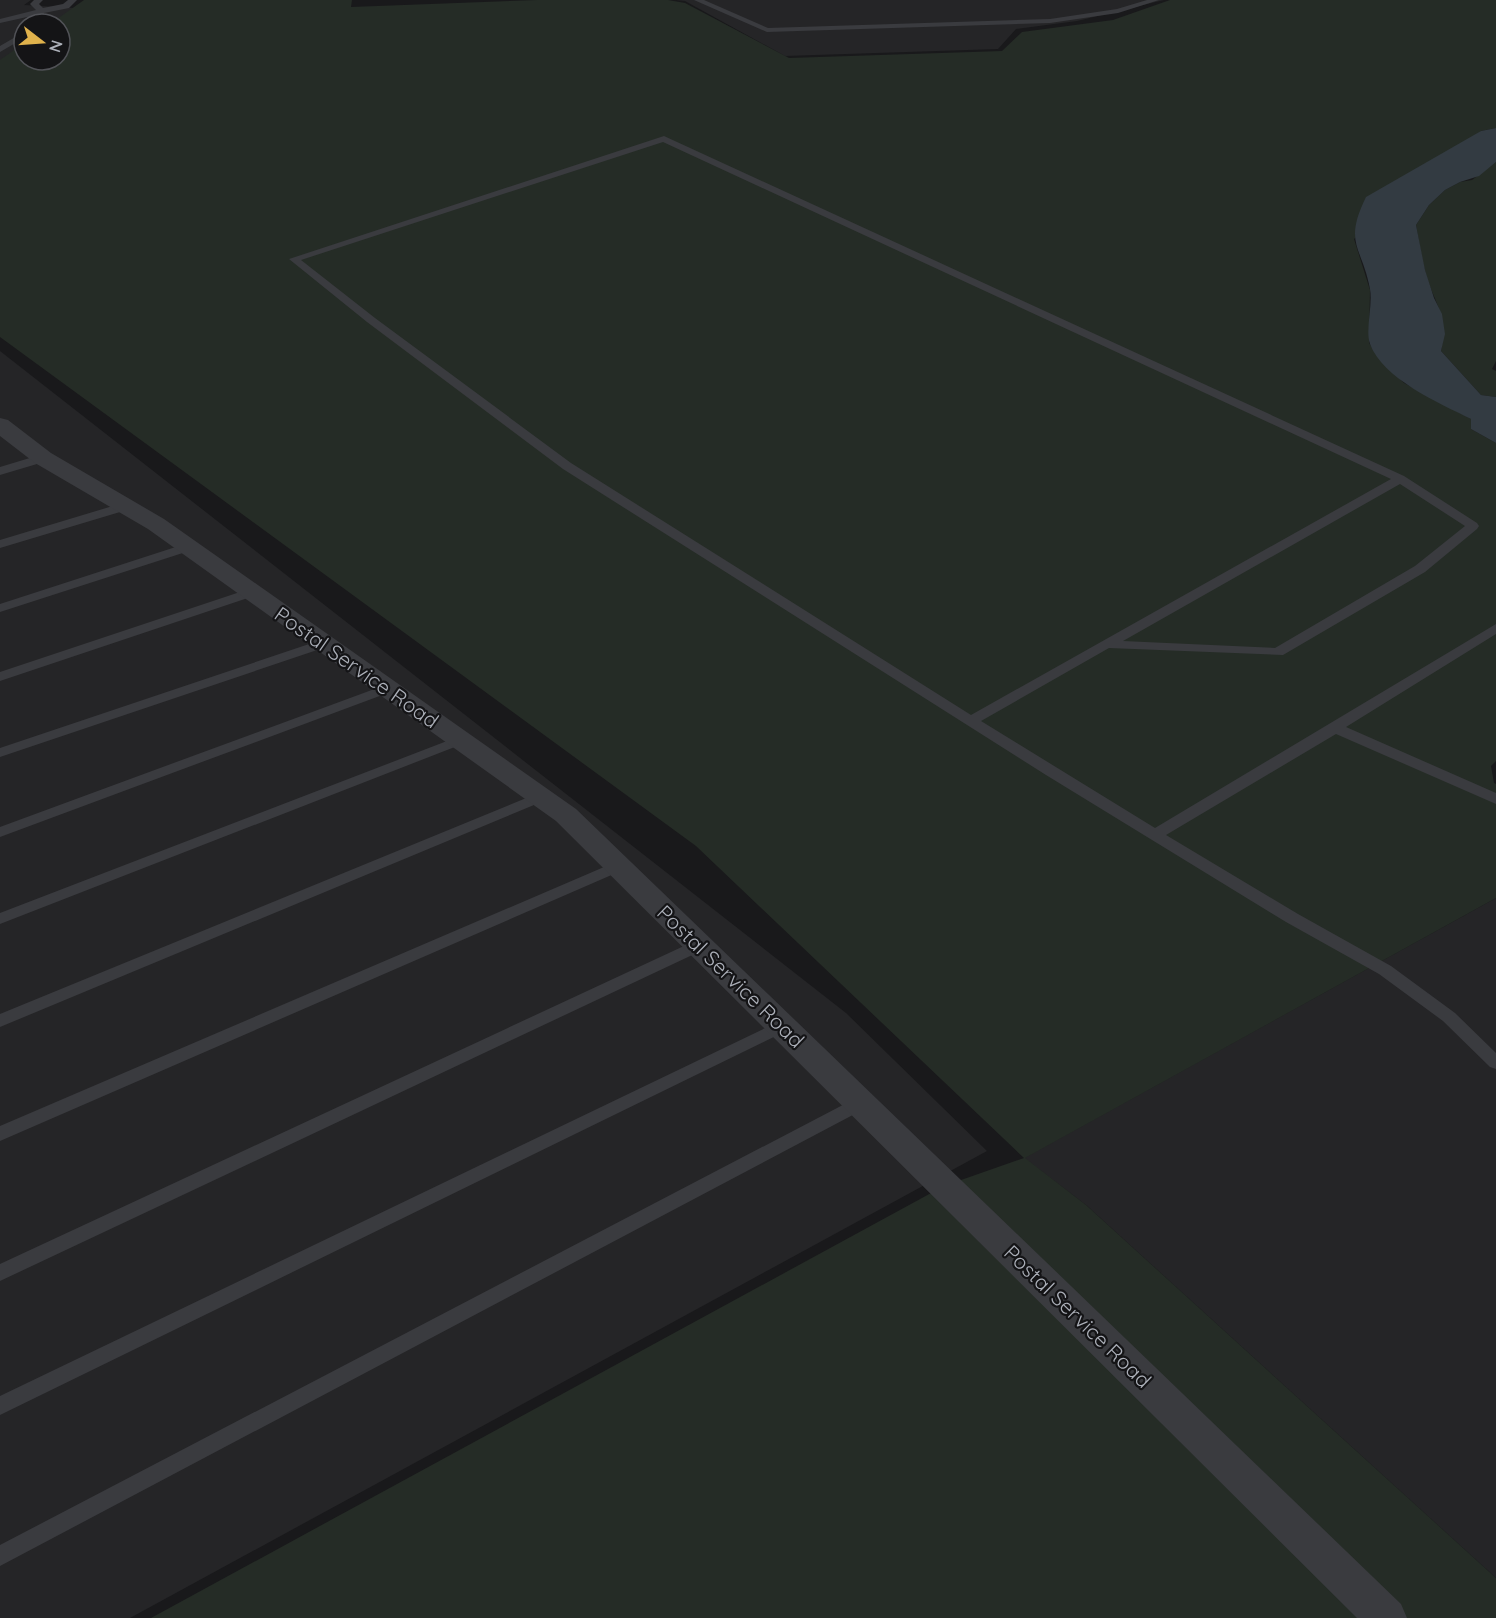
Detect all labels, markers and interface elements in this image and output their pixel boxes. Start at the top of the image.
north arrow [12,12,72,72]
text: N [45,38,68,55]
street label: Postal Service Road [270,601,444,733]
street label: Postal Service Road [652,899,810,1053]
street label: Postal Service Road [999,1239,1157,1393]

